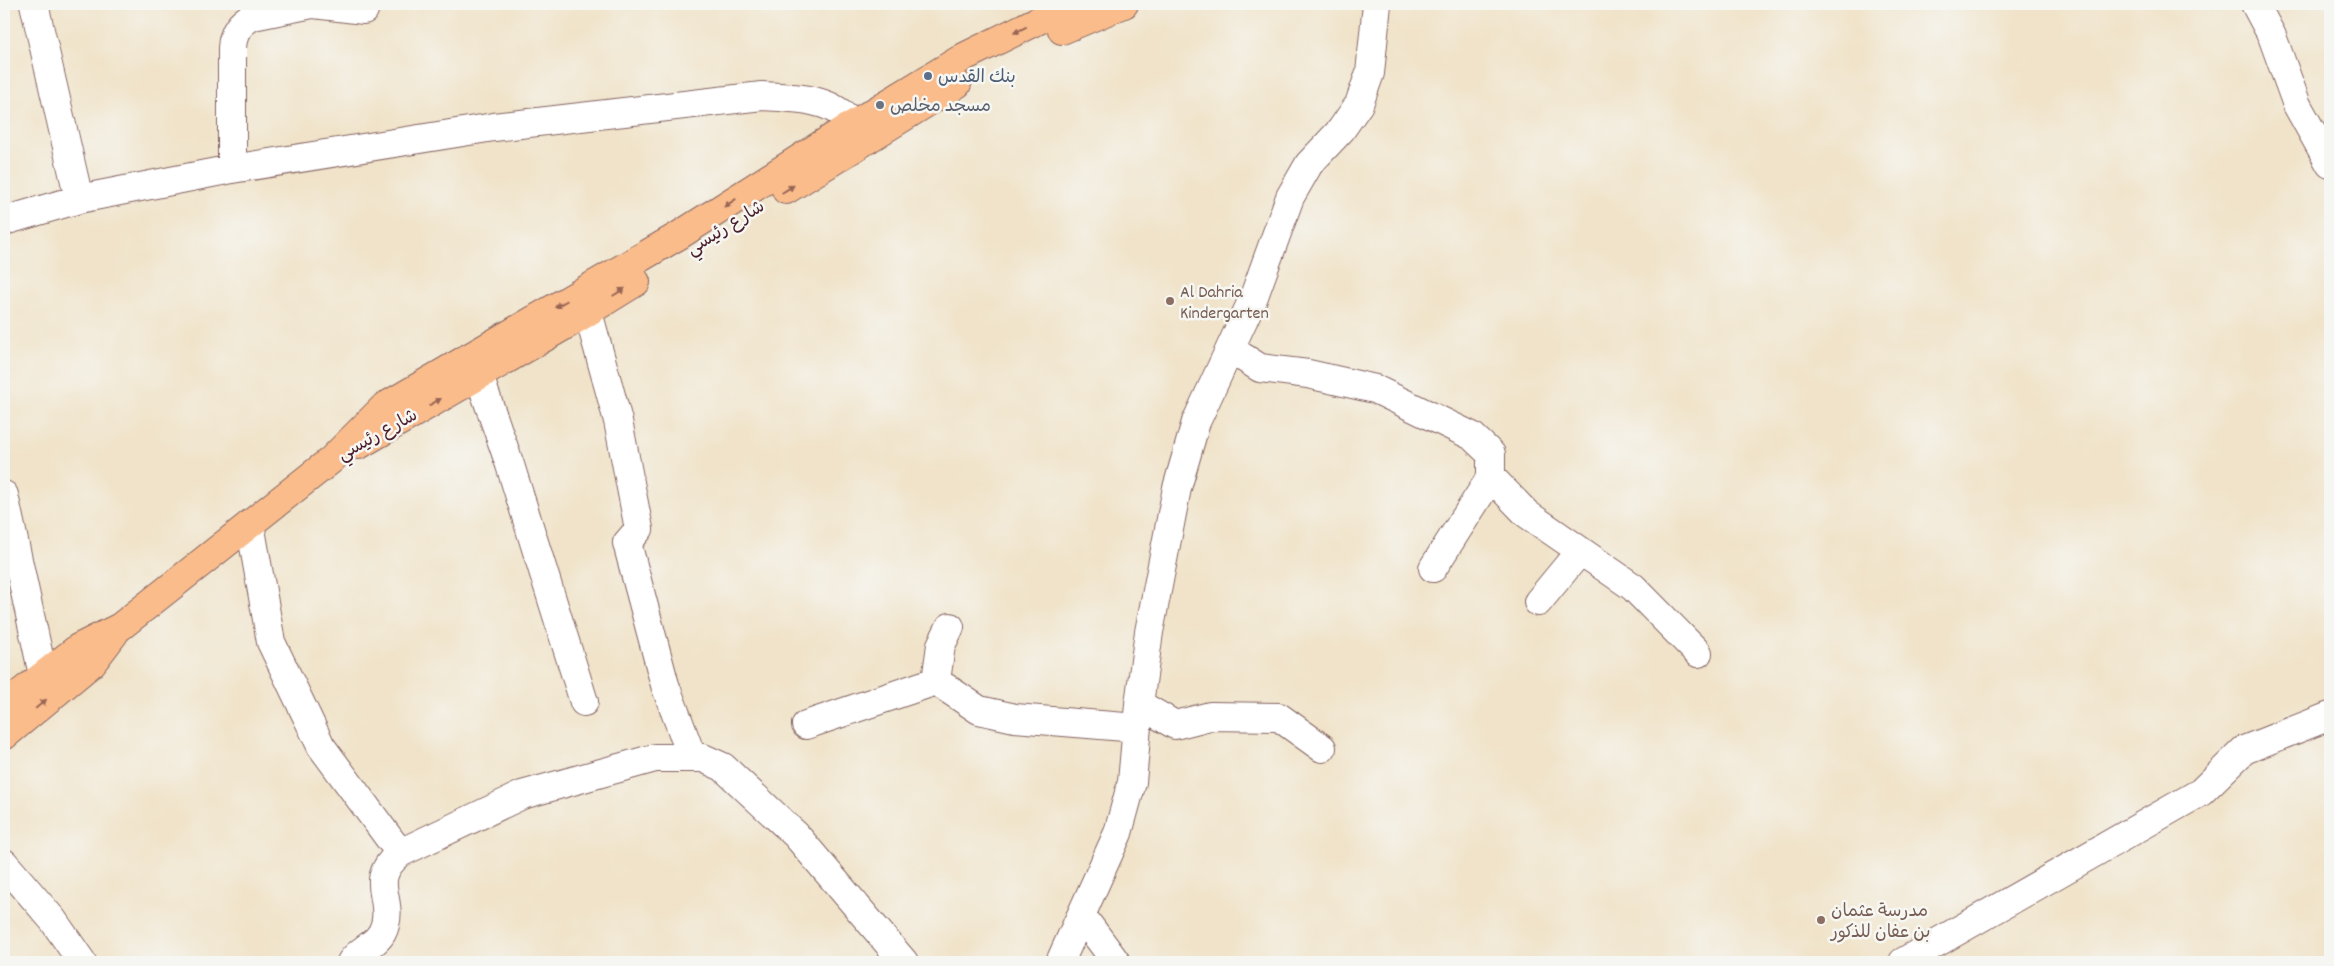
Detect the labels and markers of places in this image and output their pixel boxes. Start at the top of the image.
place label: بنك القدس [938,66,1016,91]
marker: بنك القدس [922,70,934,82]
place label: مسجد مخلص [890,95,991,120]
marker: مسجد مخلص [874,99,886,111]
place label: Al Dahria Kindergarten [1180,281,1269,327]
marker: Al Dahria Kindergarten [1164,295,1176,307]
place label: مدرسة عثمان بن عفان للذكور [1829,900,1930,946]
marker: مدرسة عثمان بن عفان للذكور [1815,914,1827,926]

